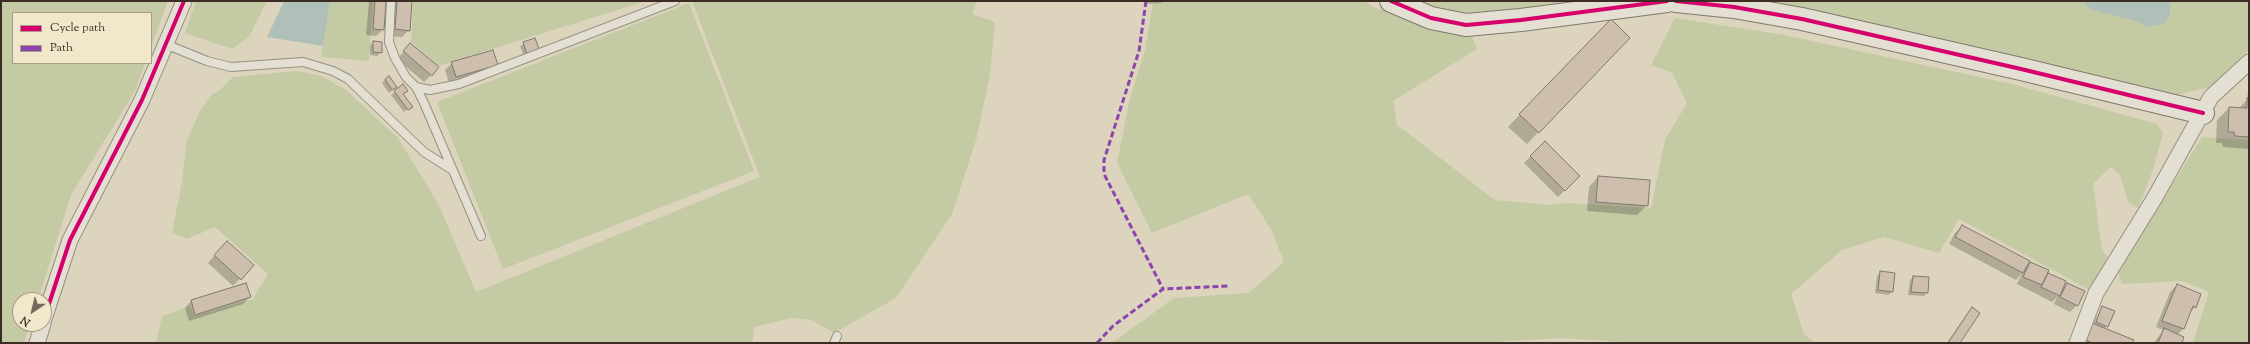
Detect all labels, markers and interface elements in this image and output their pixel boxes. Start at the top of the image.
legend [12,12,152,64]
text: Cycle path [50,19,105,37]
text: Path [50,39,73,57]
north arrow [12,292,52,332]
text: N [18,312,34,330]

